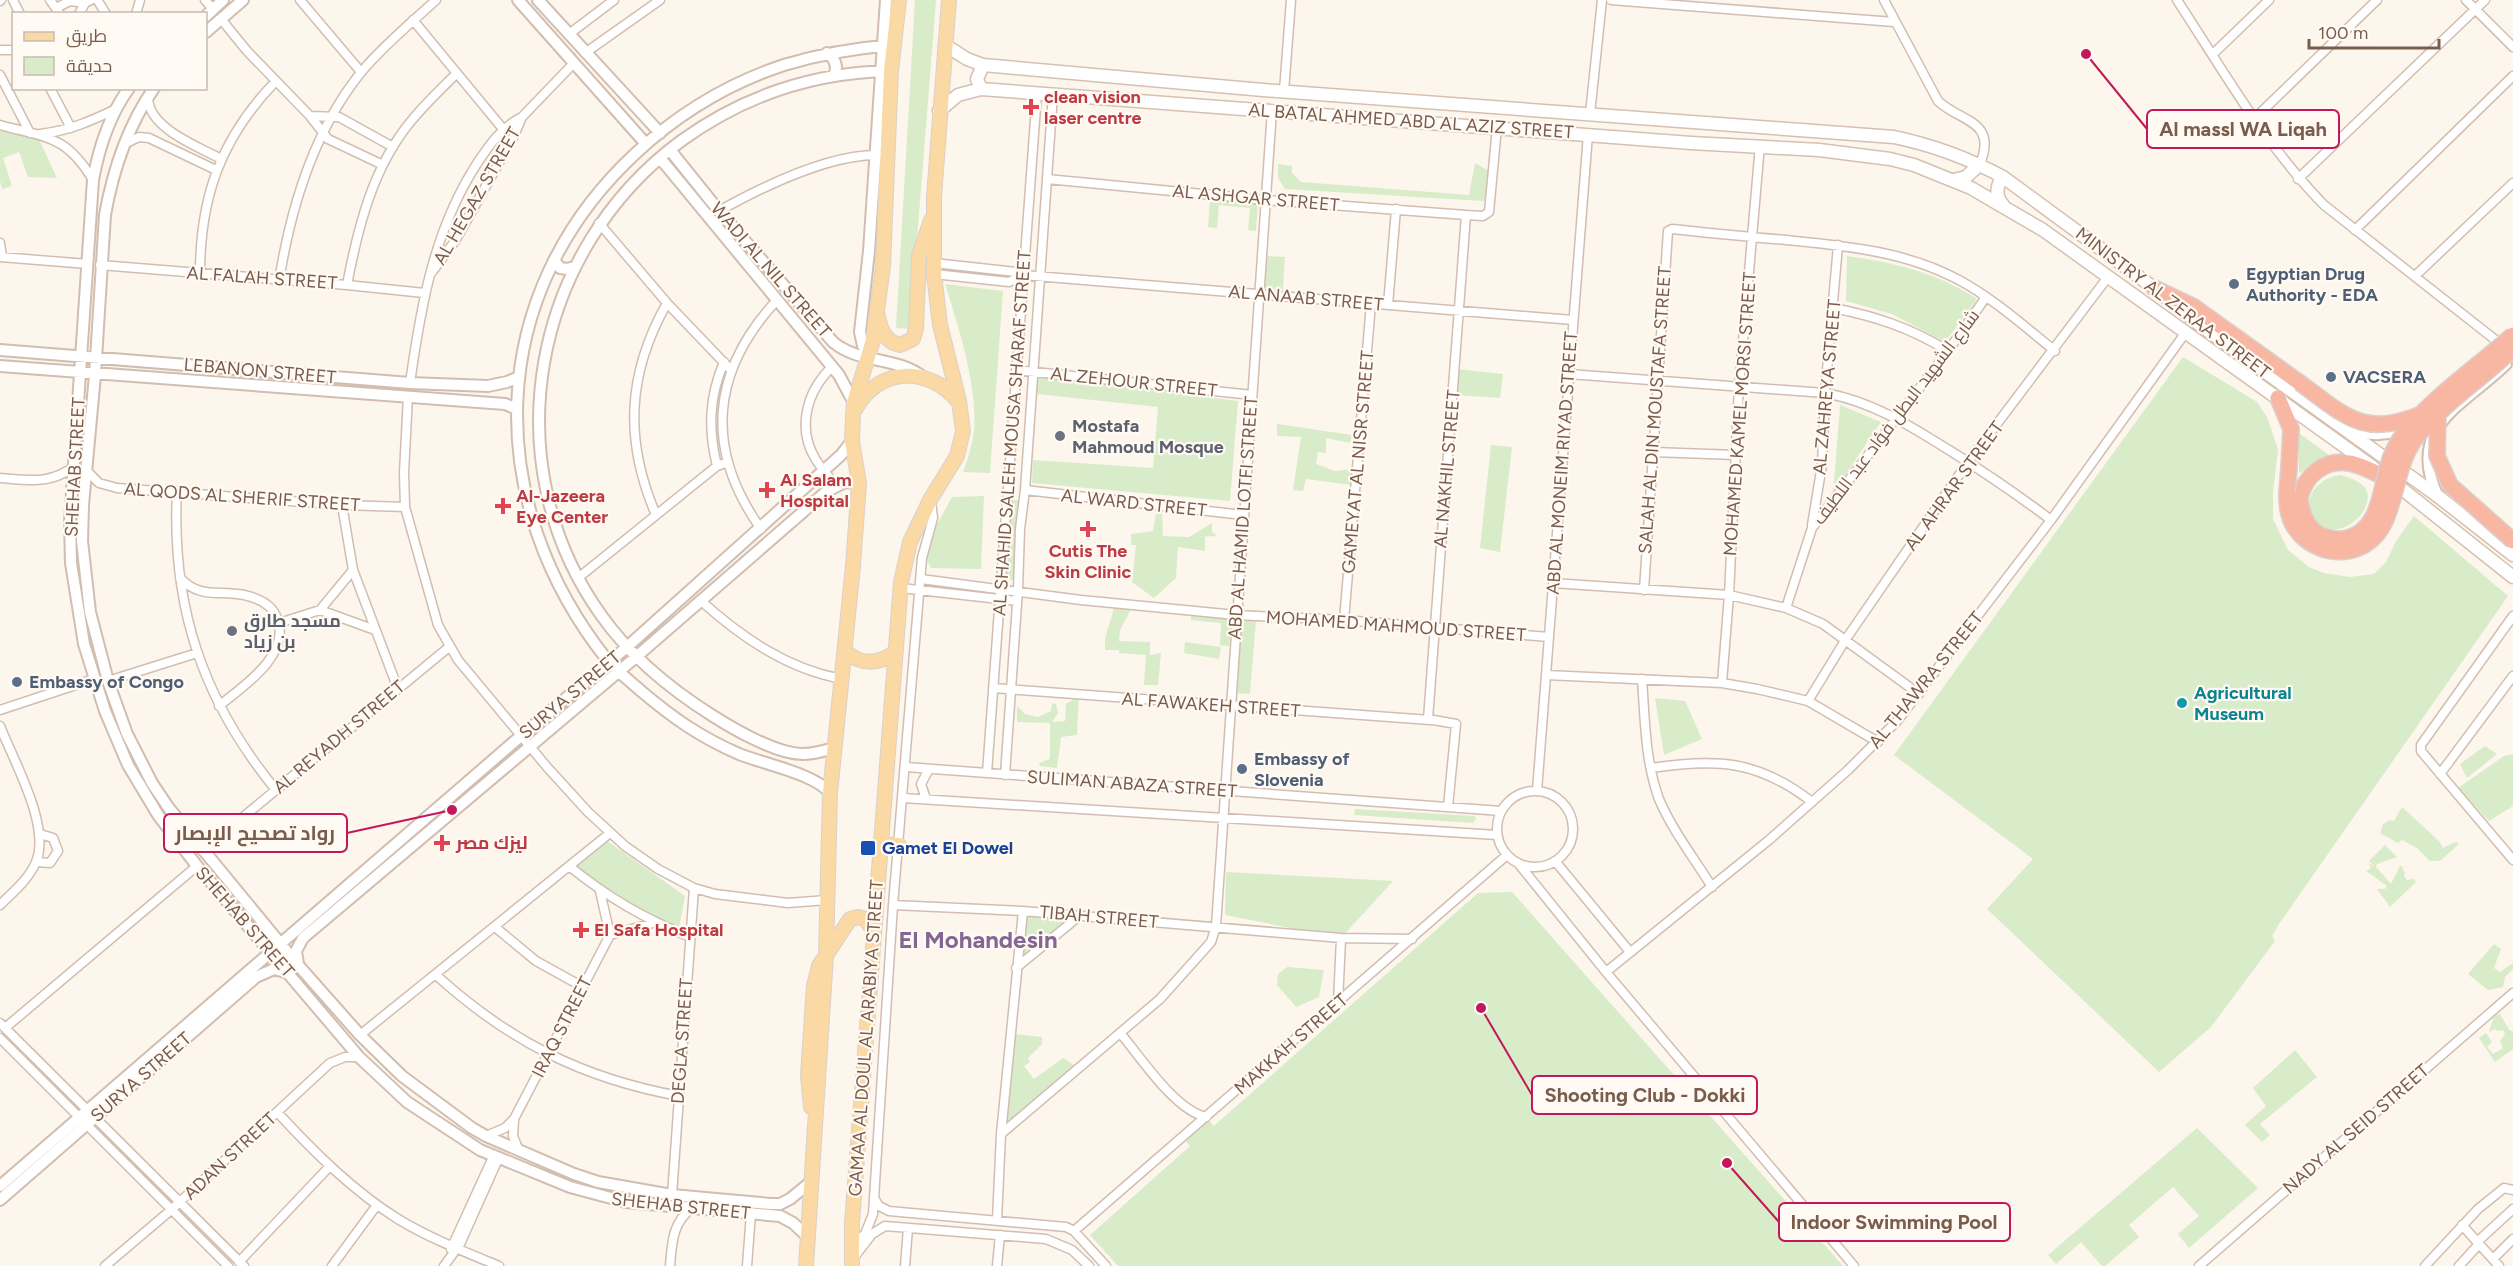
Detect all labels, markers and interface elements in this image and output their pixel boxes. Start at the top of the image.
legend [12,12,207,90]
scale bar [2309,12,2440,50]
text: 100 m [2318,22,2368,44]
text: طريق [66,25,107,48]
text: حديقة [66,55,112,77]
place label: clean vision laser centre [1044,86,1142,129]
marker: clean vision laser centre [1022,98,1040,116]
street label: AL BATAL AHMED ABD AL AZIZ STREET [1248,99,1575,143]
callout: Al massl WA Liqah [2147,110,2339,148]
text: Al massl WA Liqah [2159,117,2327,141]
street label: AL HEGAZ STREET [429,123,525,269]
street label: AL ASHGAR STREET [1172,180,1341,216]
street label: WADI AL NIL STREET [706,198,836,342]
street label: MINISTRY AL ZERAA STREET [2071,223,2275,384]
street label: AL SHAHID SALEH MOUSA SHARAF STREET [988,249,1036,617]
street label: AL FALAH STREET [186,262,338,294]
place label: Egyptian Drug Authority - EDA [2246,263,2378,306]
street label: SALAH AL DIN MOUSTAFA STREET [1634,265,1676,554]
street label: MOHAMED KAMEL MORSI STREET [1719,271,1761,557]
marker: Egyptian Drug Authority - EDA [2227,277,2241,291]
street label: AL ANAAB STREET [1228,280,1384,316]
street label: AL ZAHREYA STREET [1808,298,1846,476]
street label: شارع الشهيد البطل فؤاد عبد اللطيف [1808,305,1985,530]
street label: ABD AL MONEIM RIYAD STREET [1542,331,1582,595]
street label: GAMEYAT AL NISR STREET [1337,349,1379,574]
street label: LEBANON STREET [183,353,337,389]
street label: AL ZEHOUR STREET [1049,362,1219,402]
place label: VACSERA [2343,366,2426,388]
marker: VACSERA [2324,370,2338,384]
street label: AL NAKHIL STREET [1429,389,1465,549]
street label: ABD AL HAMID LOTFI STREET [1224,395,1262,640]
street label: SHEHAB STREET [60,397,90,537]
place label: Mostafa Mahmoud Mosque [1072,415,1224,458]
street label: AL AHRAR STREET [1900,417,2008,555]
marker: Mostafa Mahmoud Mosque [1053,429,1067,443]
place label: Al Salam Hospital [780,469,852,512]
street label: AL QODS AL SHERIF STREET [123,478,361,516]
marker: Al Salam Hospital [758,481,776,499]
street label: AL WARD STREET [1060,484,1208,522]
place label: Al-Jazeera Eye Center [516,485,608,528]
marker: Al-Jazeera Eye Center [494,497,512,515]
marker: Cutis The Skin Clinic [1079,520,1097,538]
place label: Cutis The Skin Clinic [1045,540,1132,583]
street label: MOHAMED MAHMOUD STREET [1265,606,1527,646]
street label: AL THAWRA STREET [1864,607,1988,753]
place label: مسجد طارق بن زياد [244,610,341,653]
marker: مسجد طارق بن زياد [225,624,239,638]
street label: SURYA STREET [515,646,625,744]
place label: Embassy of Congo [29,671,184,693]
marker: Embassy of Congo [10,675,24,689]
street label: AL REYADH STREET [269,676,409,798]
place label: Agricultural Museum [2194,682,2292,725]
street label: AL FAWAKEH STREET [1121,688,1301,722]
marker: Agricultural Museum [2175,696,2189,710]
place label: Embassy of Slovenia [1254,748,1350,791]
marker: Embassy of Slovenia [1235,762,1249,776]
street label: SULIMAN ABAZA STREET [1026,766,1238,802]
callout: رواد تصحيح الإبصار [164,814,347,852]
text: رواد تصحيح الإبصار [174,821,335,847]
place label: ليزك مصر [455,832,528,854]
marker: ليزك مصر [433,834,451,852]
place label: Gamet El Dowel [882,837,1013,859]
marker: Gamet El Dowel [859,839,877,857]
street label: SHEHAB STREET [191,862,299,982]
street label: GAMAA AL DOUL AL ARABIYA STREET [844,879,888,1197]
street label: TIBAH STREET [1039,901,1160,933]
place label: El Safa Hospital [594,919,724,941]
marker: El Safa Hospital [572,921,590,939]
district label: El Mohandesin [898,925,1058,954]
street label: IRAQ STREET [527,973,597,1081]
street label: DEGLA STREET [667,977,697,1105]
street label: MAKKAH STREET [1230,989,1352,1099]
street label: SURYA STREET [86,1027,196,1127]
street label: NADY AL SEID STREET [2278,1059,2434,1199]
callout: Shooting Club - Dokki [1532,1076,1757,1114]
text: Shooting Club - Dokki [1545,1083,1745,1107]
street label: ADAN STREET [179,1107,281,1205]
street label: SHEHAB STREET [610,1188,752,1224]
callout: Indoor Swimming Pool [1779,1203,2010,1241]
text: Indoor Swimming Pool [1791,1210,1997,1234]

